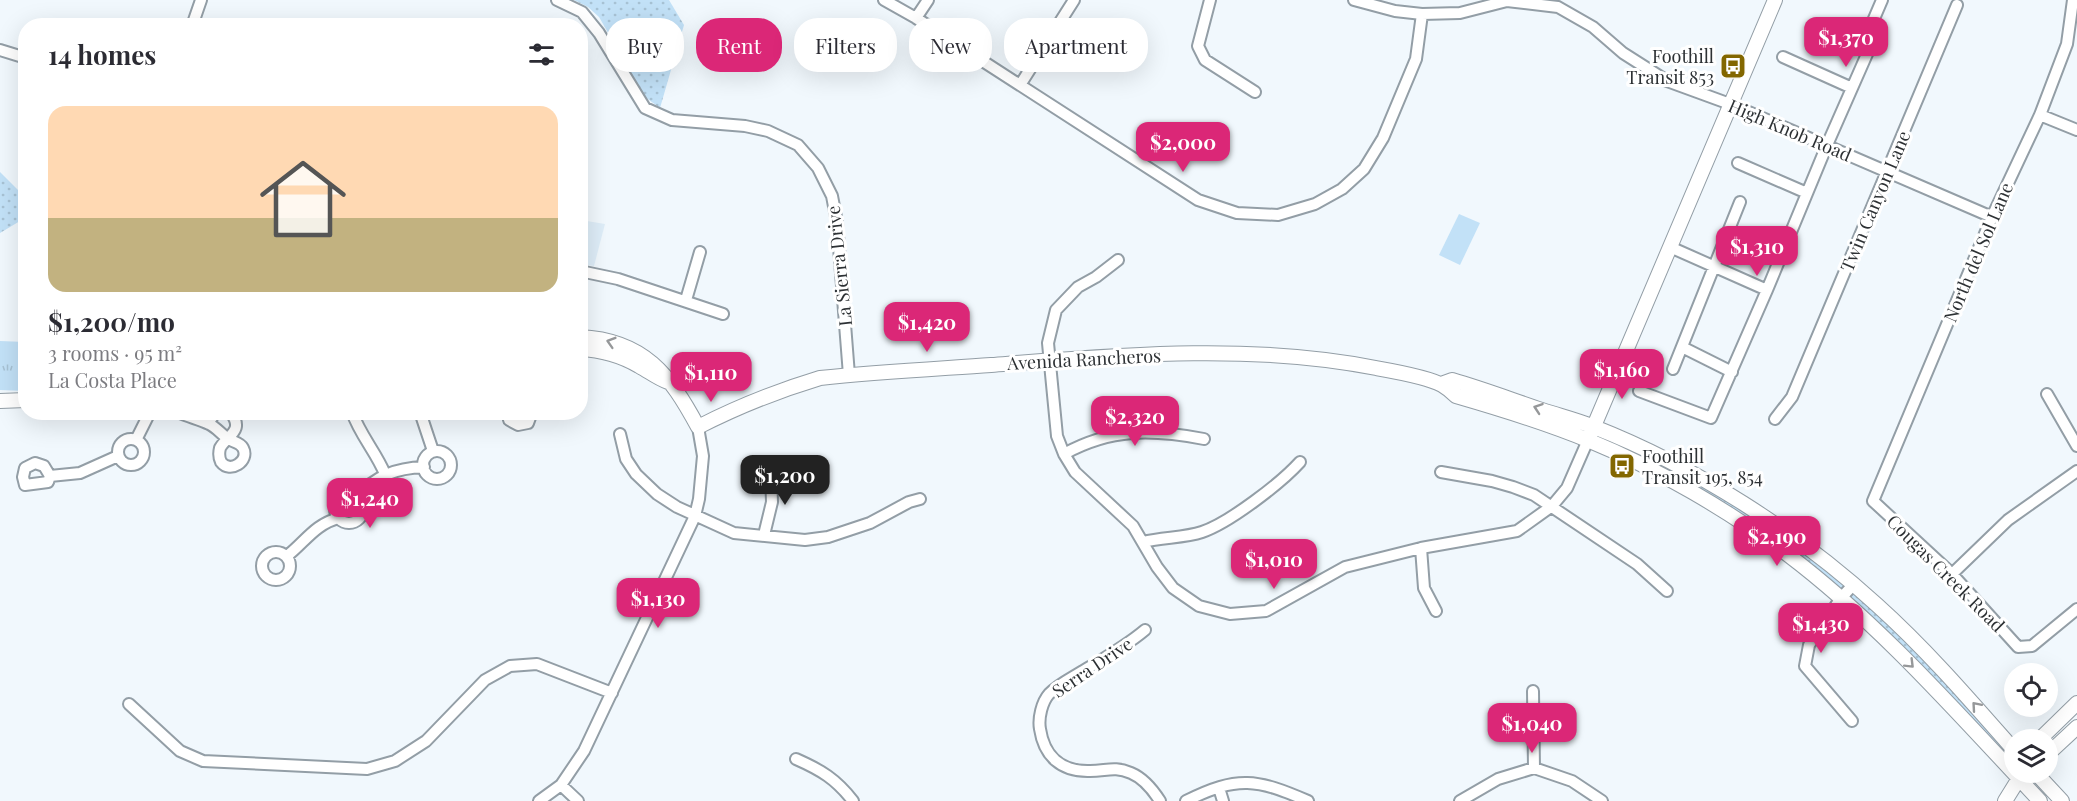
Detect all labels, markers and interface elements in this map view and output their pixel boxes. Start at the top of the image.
pin: $1,370 [1797,17,1895,68]
chip: Buy [606,18,684,72]
chip: Rent [696,18,782,72]
chip: Filters [794,18,897,72]
chip: New [909,18,992,72]
chip: Apartment [1004,18,1148,72]
text: $1,370 [1818,23,1874,50]
text: 14 homes [48,37,156,72]
icon: filters [525,38,558,71]
place label: Foothill Transit 853 [1626,44,1714,89]
bus stop icon: Foothill Transit 853 [1718,51,1748,81]
street label: High Knob Road [1725,93,1856,167]
pin: $2,000 [1134,122,1232,173]
street label: Twin Canyon Lane [1834,127,1916,275]
text: $2,000 [1150,128,1216,155]
icon: home [249,145,357,253]
street label: North del Sol Lane [1938,179,2018,325]
street label: La Sierra Drive [821,204,857,328]
pin: $1,310 [1708,226,1806,277]
text: $1,310 [1730,232,1784,259]
pin: $1,420 [878,302,976,353]
text: $1,200/mo [48,304,175,339]
text: $1,420 [898,308,956,335]
one-way arrow [606,337,617,349]
text: 3 rooms · 95 m² [48,339,182,366]
street label: Avenida Rancheros [1005,343,1162,375]
pin: $1,160 [1573,349,1671,400]
pin: $1,110 [662,352,760,403]
text: $1,160 [1594,355,1650,382]
text: $1,110 [685,358,737,385]
text: La Costa Place [48,366,177,393]
pin: $2,320 [1086,396,1184,447]
text: $2,320 [1105,402,1165,429]
one-way arrow [1533,403,1544,416]
place label: Foothill Transit 195, 854 [1642,444,1763,489]
bus stop icon: Foothill Transit 195, 854 [1607,451,1637,481]
pin: $1,200 [736,455,834,506]
text: $1,200 [755,461,815,488]
pin: $1,240 [321,478,419,529]
text: $1,240 [341,484,399,511]
street label: Cougas Creek Road [1882,509,2010,637]
pin: $2,190 [1728,516,1826,567]
text: $2,190 [1748,522,1806,549]
pin: $1,010 [1225,539,1323,590]
text: $1,010 [1245,545,1303,572]
pin: $1,130 [609,578,707,629]
text: $1,130 [631,584,685,611]
pin: $1,430 [1772,603,1870,654]
text: $1,430 [1792,609,1850,636]
street label: Serra Drive [1047,631,1137,703]
one-way arrow [1902,656,1913,667]
map controls [2004,663,2058,783]
button: locate [2004,663,2058,717]
one-way arrow [1972,702,1983,713]
pin: $1,040 [1483,703,1581,754]
text: $1,040 [1502,709,1562,736]
button: layers [2004,729,2058,783]

